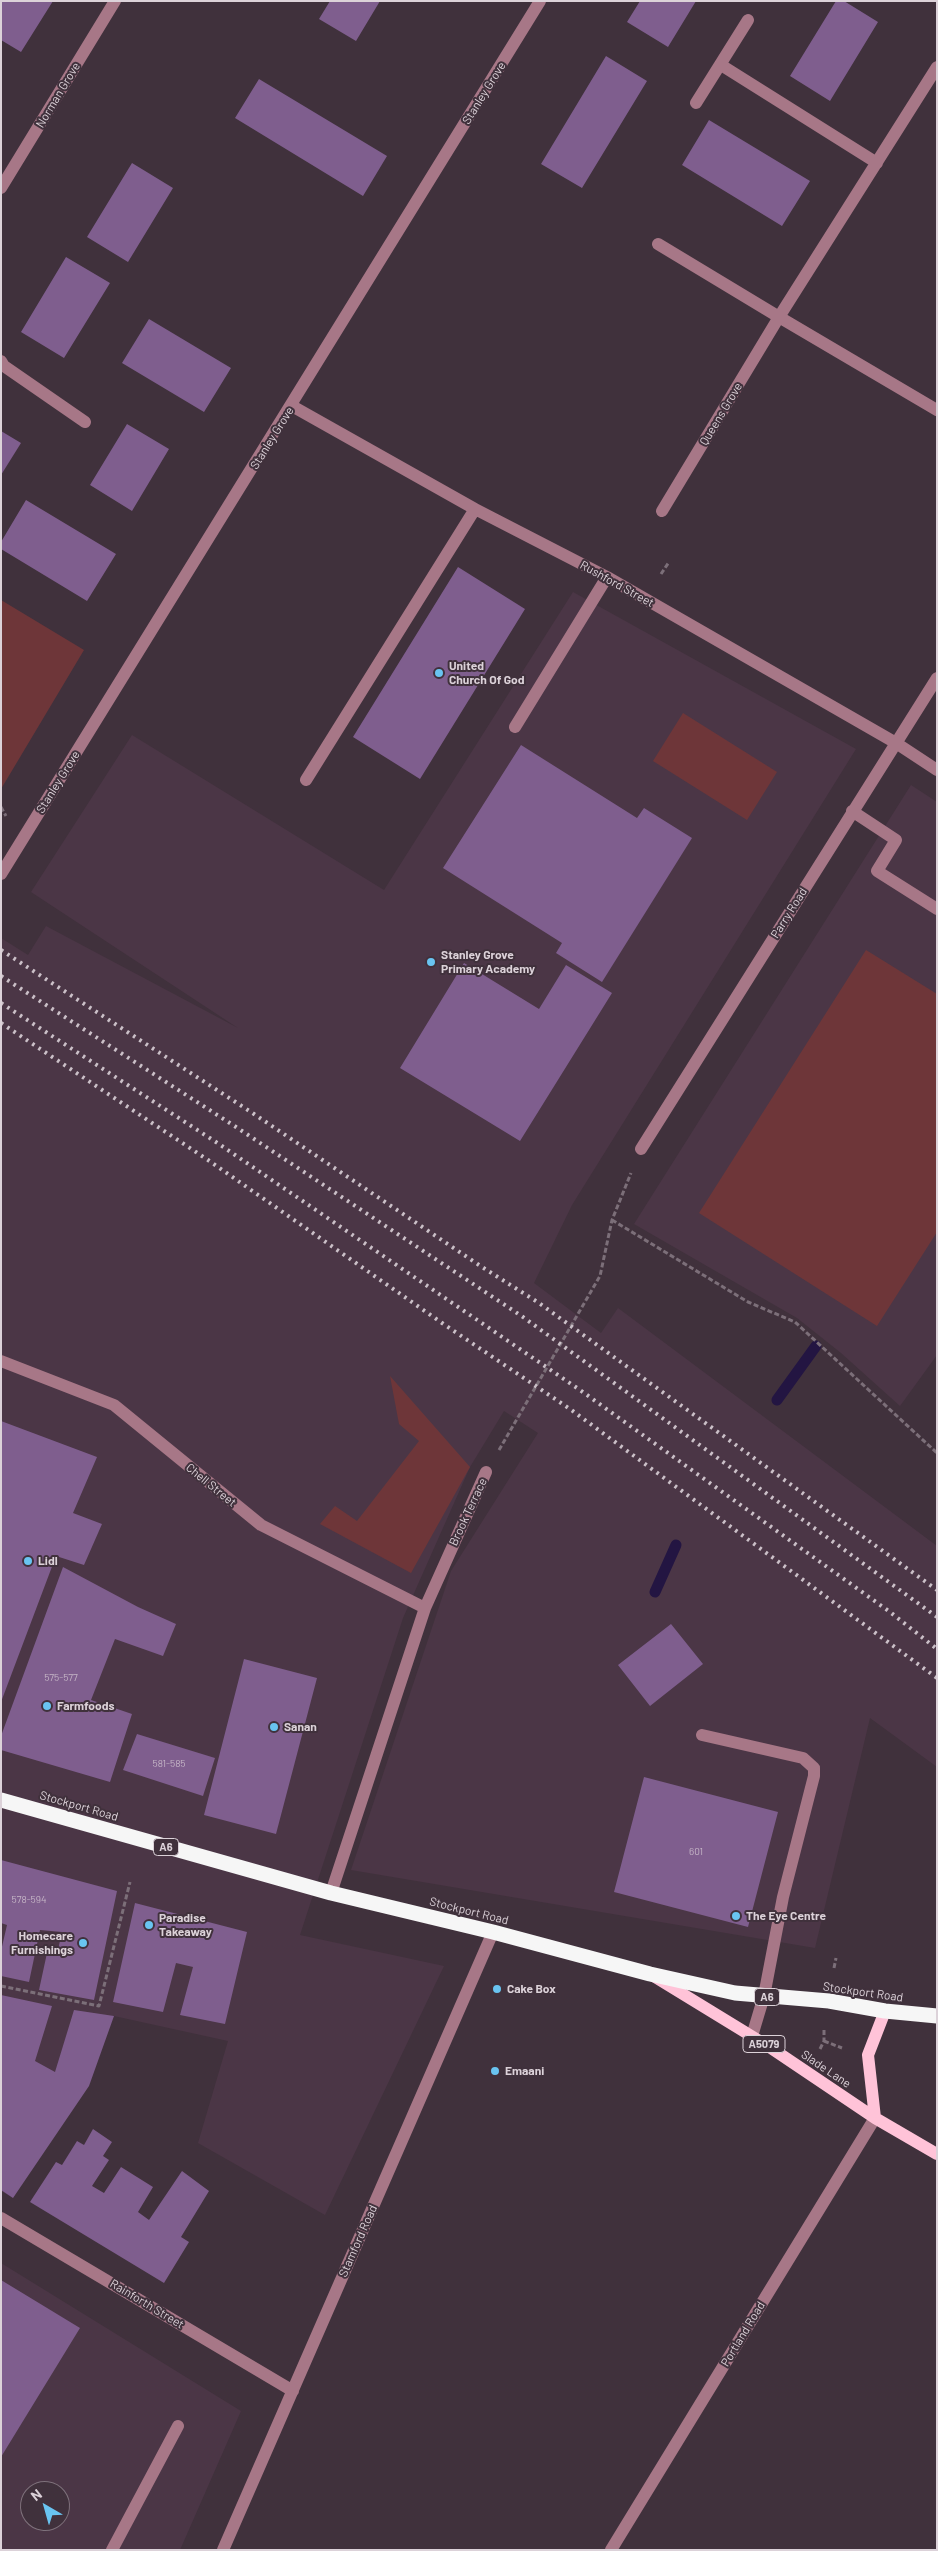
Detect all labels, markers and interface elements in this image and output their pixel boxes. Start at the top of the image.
street label: Stanley Grove [459,59,509,127]
street label: Norman Grove [33,60,83,130]
street label: Queens Grove [697,380,745,448]
street label: Stanley Grove [247,404,297,472]
street label: Rushford Street [578,558,656,610]
place label: United Church Of God [449,659,525,687]
marker: United Church Of God [433,667,445,679]
street label: Stanley Grove [33,748,83,816]
street label: Parry Road [768,885,810,941]
place label: Stanley Grove Primary Academy [441,948,535,976]
marker: Stanley Grove Primary Academy [425,956,437,968]
street label: Chell Street [183,1460,239,1510]
street label: Brook Terrace [446,1476,490,1548]
place label: Lidl [38,1554,58,1568]
marker: Lidl [22,1555,34,1567]
house number: 575-577 [44,1672,78,1684]
place label: Farmfoods [57,1699,115,1713]
marker: Farmfoods [41,1700,53,1712]
place label: Sanan [284,1720,317,1734]
marker: Sanan [268,1721,280,1733]
house number: 581-585 [153,1758,185,1770]
street label: Stockport Road [38,1788,120,1824]
road number: A6 [154,1838,178,1855]
house number: 601 [689,1846,703,1858]
house number: 578-594 [12,1894,46,1906]
street label: Stockport Road [428,1894,510,1928]
place label: The Eye Centre [746,1909,826,1923]
marker: The Eye Centre [730,1910,742,1922]
place label: Paradise Takeaway [159,1911,212,1939]
marker: Paradise Takeaway [143,1919,155,1931]
place label: Homecare Furnishings [11,1929,73,1957]
marker: Homecare Furnishings [77,1937,89,1949]
street label: Stockport Road [822,1979,904,2005]
place label: Cake Box [507,1982,556,1996]
marker: Cake Box [491,1983,503,1995]
road number: A6 [754,1988,780,2005]
road number: A5079 [743,2036,785,2052]
street label: Slade Lane [798,2047,854,2091]
place label: Emaani [505,2064,544,2078]
marker: Emaani [489,2065,501,2077]
street label: Stamford Road [336,2203,380,2279]
street label: Rainforth Street [107,2276,187,2332]
street label: Portland Road [718,2299,768,2369]
north arrow [20,2481,70,2531]
text: N [27,2485,45,2504]

